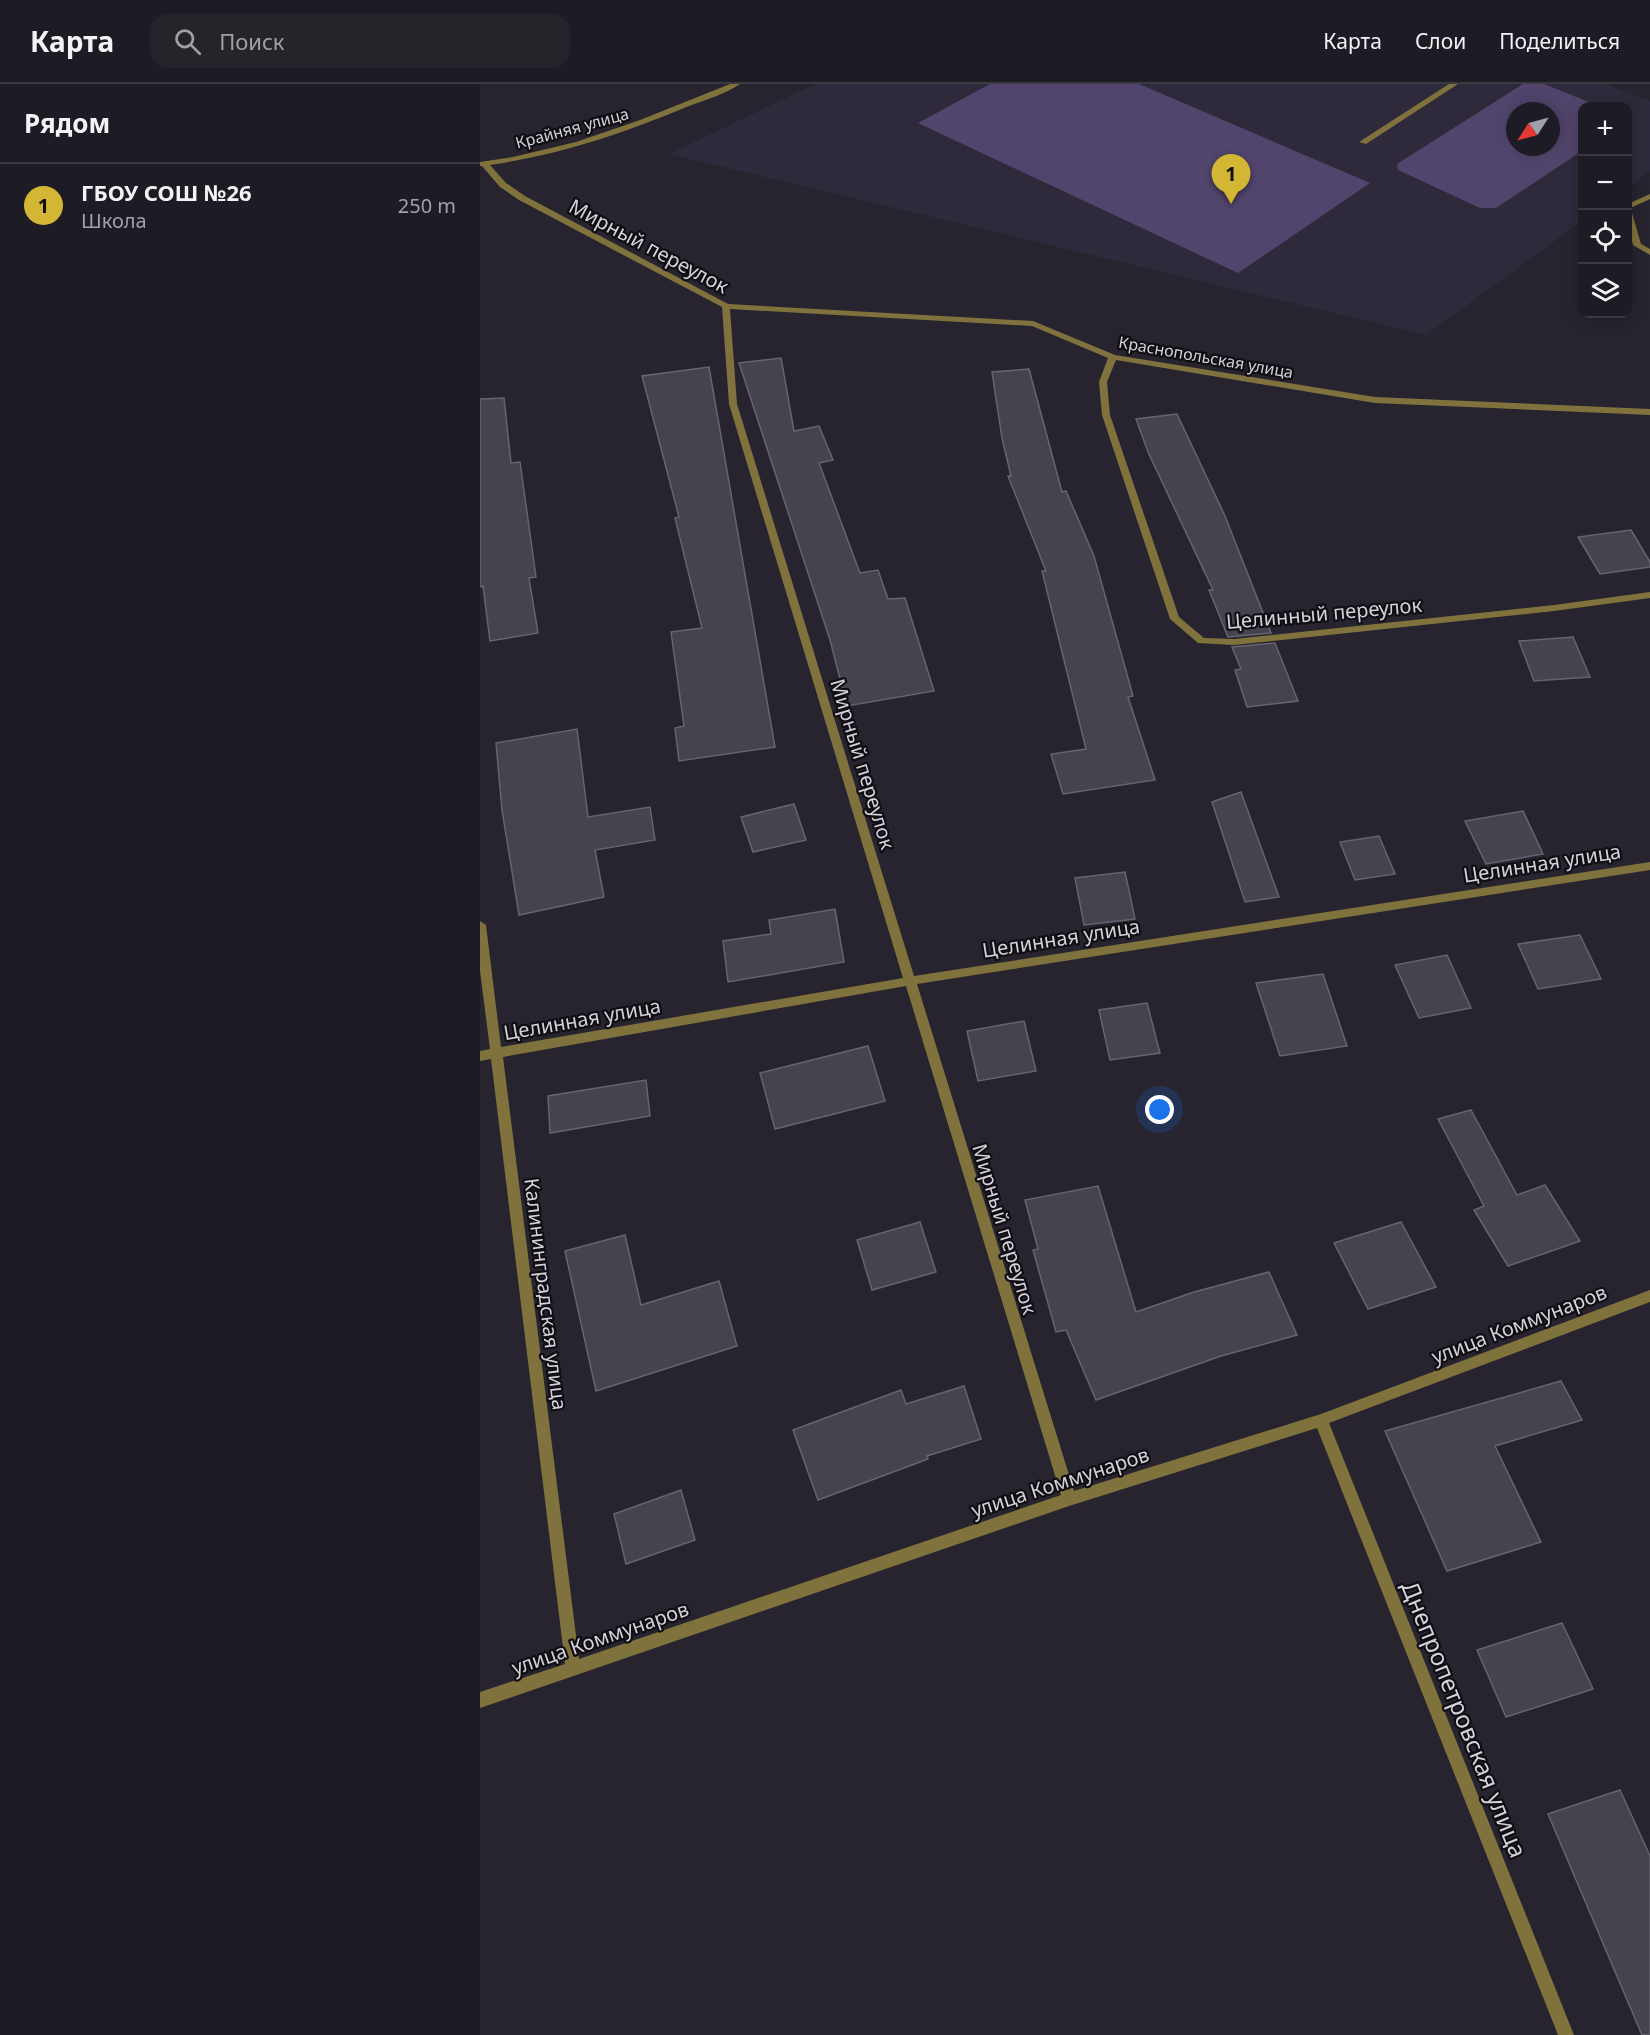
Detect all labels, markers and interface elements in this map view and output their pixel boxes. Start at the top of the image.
search box [150,14,570,68]
text: Карта [30,22,114,60]
icon: search [171,25,204,58]
text: Поиск [219,26,285,56]
text: Карта [1323,27,1382,55]
text: Слои [1415,27,1466,55]
text: Поделиться [1499,27,1620,55]
street label: Крайняя улица [513,102,631,154]
north arrow [1506,102,1560,156]
map controls [1578,102,1632,318]
button: + [1578,102,1632,156]
text: Рядом [24,105,110,141]
pin: 1 [1212,154,1251,204]
button: − [1578,156,1632,210]
text: ГБОУ СОШ №26 [81,177,252,207]
text: 1 [38,192,49,219]
text: 250 m [398,192,456,219]
street label: Мирный переулок [565,193,734,300]
text: Школа [81,207,147,234]
button: locate [1578,210,1632,264]
button: layers [1578,264,1632,318]
street label: Краснопольская улица [1117,331,1295,383]
street label: Целинный переулок [1225,591,1423,635]
street label: Мирный переулок [824,675,902,853]
street label: Целинная улица [1461,837,1623,889]
street label: Целинная улица [980,912,1142,964]
street label: Целинная улица [501,992,663,1046]
your location [1145,1095,1174,1124]
street label: Мирный переулок [966,1140,1044,1318]
street label: Калининградская улица [518,1177,574,1411]
street label: улица Коммунаров [1428,1278,1610,1370]
street label: улица Коммунаров [968,1440,1152,1524]
street label: Днепропетровская улица [1394,1576,1536,1862]
street label: улица Коммунаров [508,1595,692,1681]

